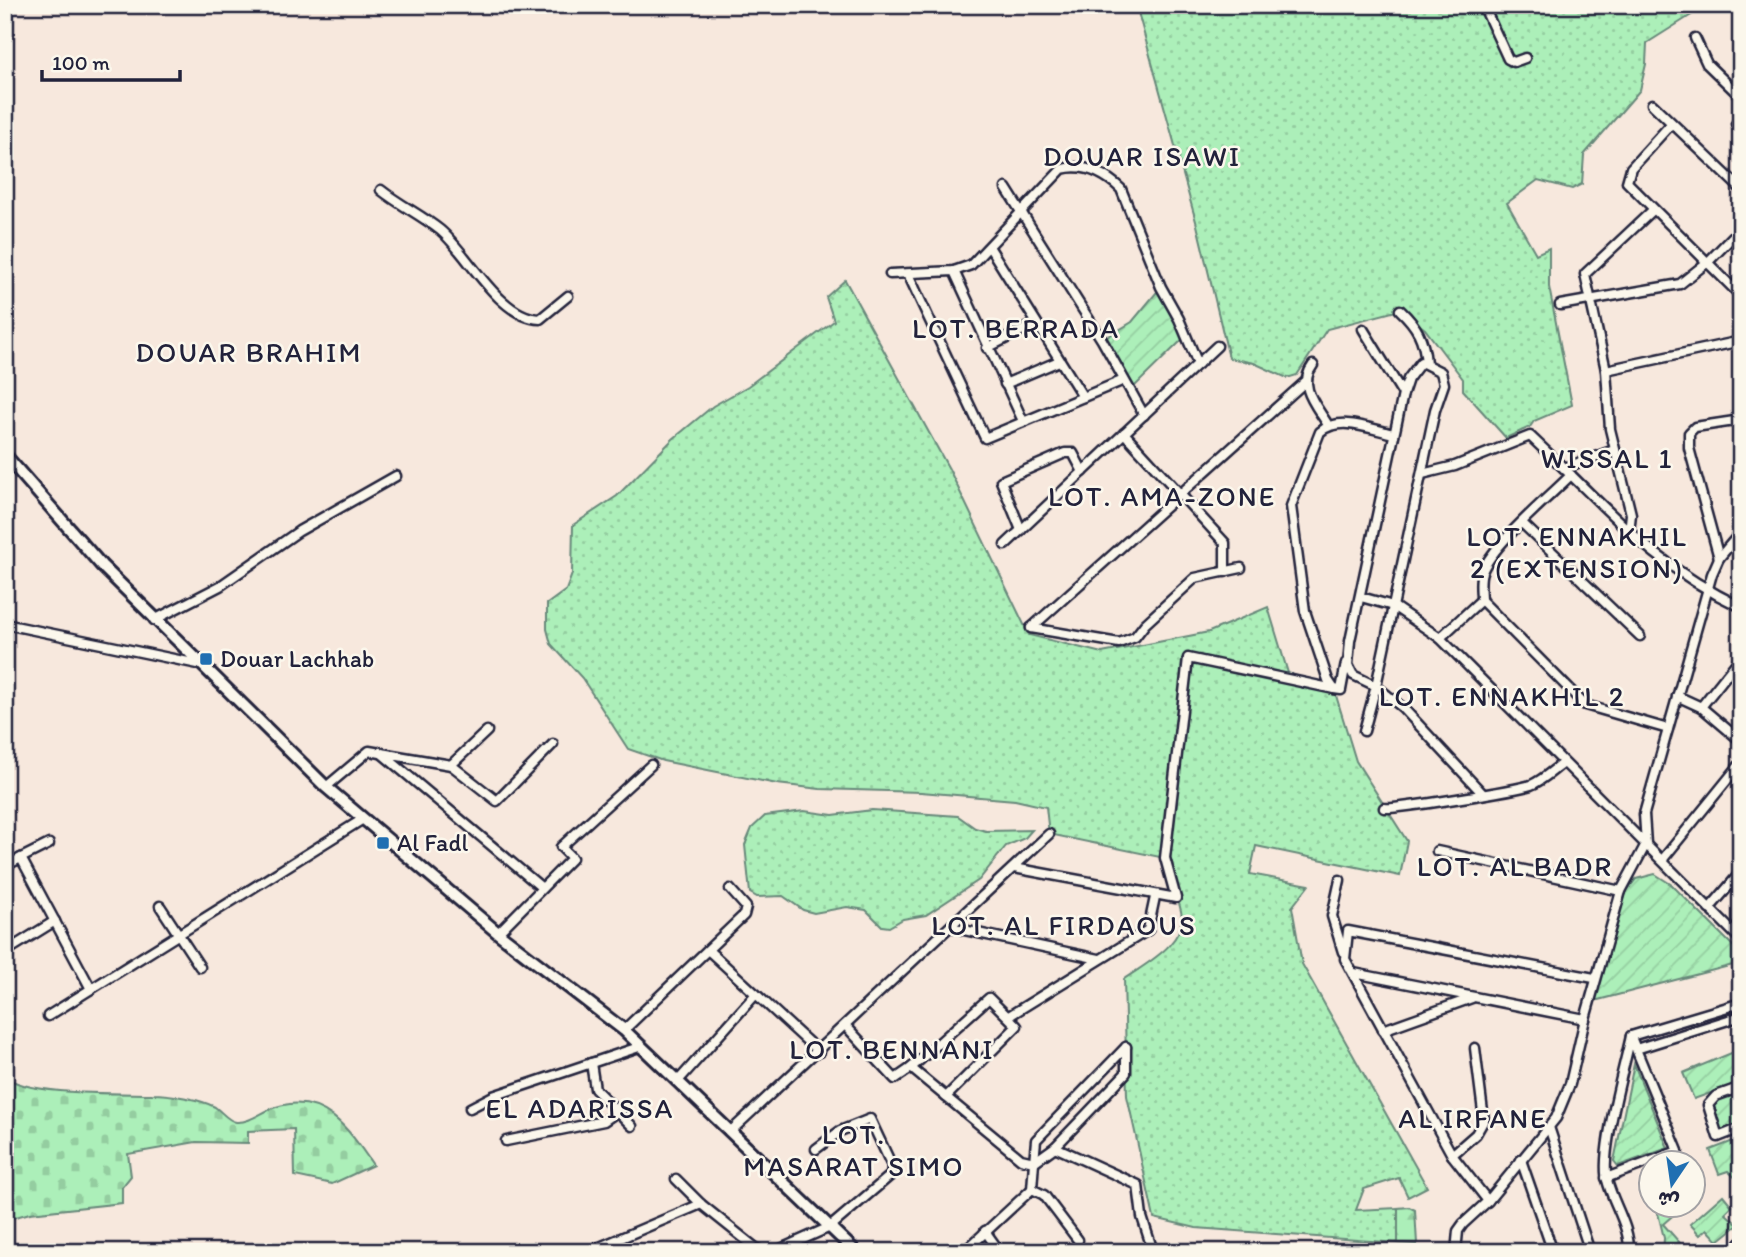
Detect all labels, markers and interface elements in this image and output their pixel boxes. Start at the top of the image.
scale bar [42,38,180,82]
text: 100 m [52,50,110,75]
district label: DOUAR ISAWI [1043,139,1241,173]
district label: LOT. BERRADA [912,311,1120,345]
district label: DOUAR BRAHIM [136,335,362,369]
district label: WISSAL 1 [1540,441,1674,475]
district label: LOT. AMA-ZONE [1048,479,1276,513]
district label: LOT. ENNAKHIL 2 (EXTENSION) [1466,519,1688,585]
place label: Douar Lachhab [220,644,374,673]
marker: Douar Lachhab [198,651,214,667]
district label: LOT. ENNAKHIL 2 [1379,679,1625,713]
place label: Al Fadl [397,828,468,857]
marker: Al Fadl [375,835,391,851]
district label: LOT. AL BADR [1417,849,1613,883]
district label: LOT. AL FIRDAOUS [931,908,1197,942]
district label: LOT. BENNANI [789,1032,995,1066]
district label: EL ADARISSA [486,1091,674,1125]
district label: AL IRFANE [1398,1101,1548,1135]
district label: LOT. MASARAT SIMO [743,1117,965,1183]
north arrow [1638,1148,1708,1218]
text: ش [1655,1186,1681,1214]

